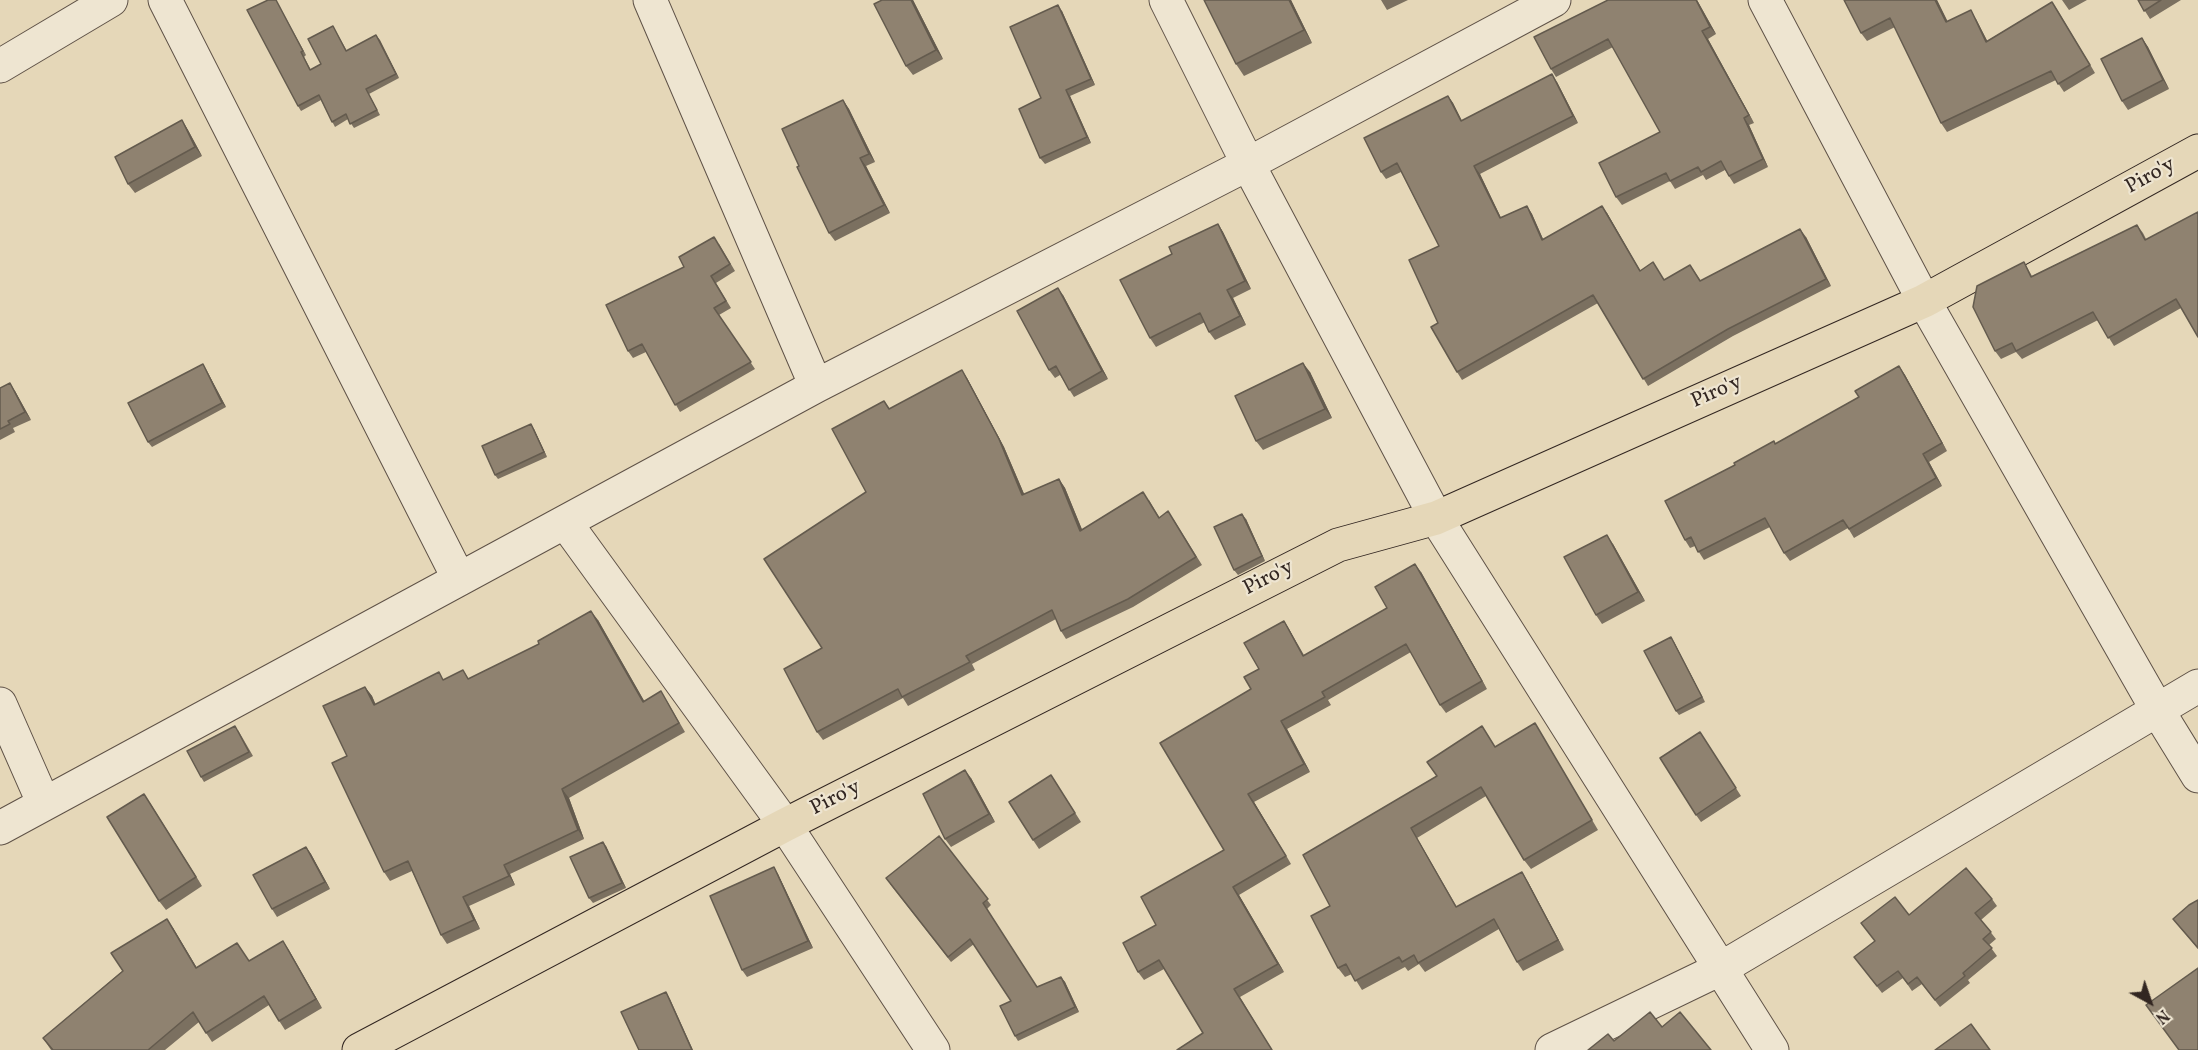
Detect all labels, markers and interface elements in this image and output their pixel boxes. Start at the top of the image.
street label: Piro'y [2122,153,2180,201]
street label: Piro'y [1688,371,1746,415]
street label: Piro'y [1240,556,1298,602]
street label: Piro'y [807,776,865,822]
north arrow [2120,972,2180,1032]
text: N [2150,1004,2173,1028]

